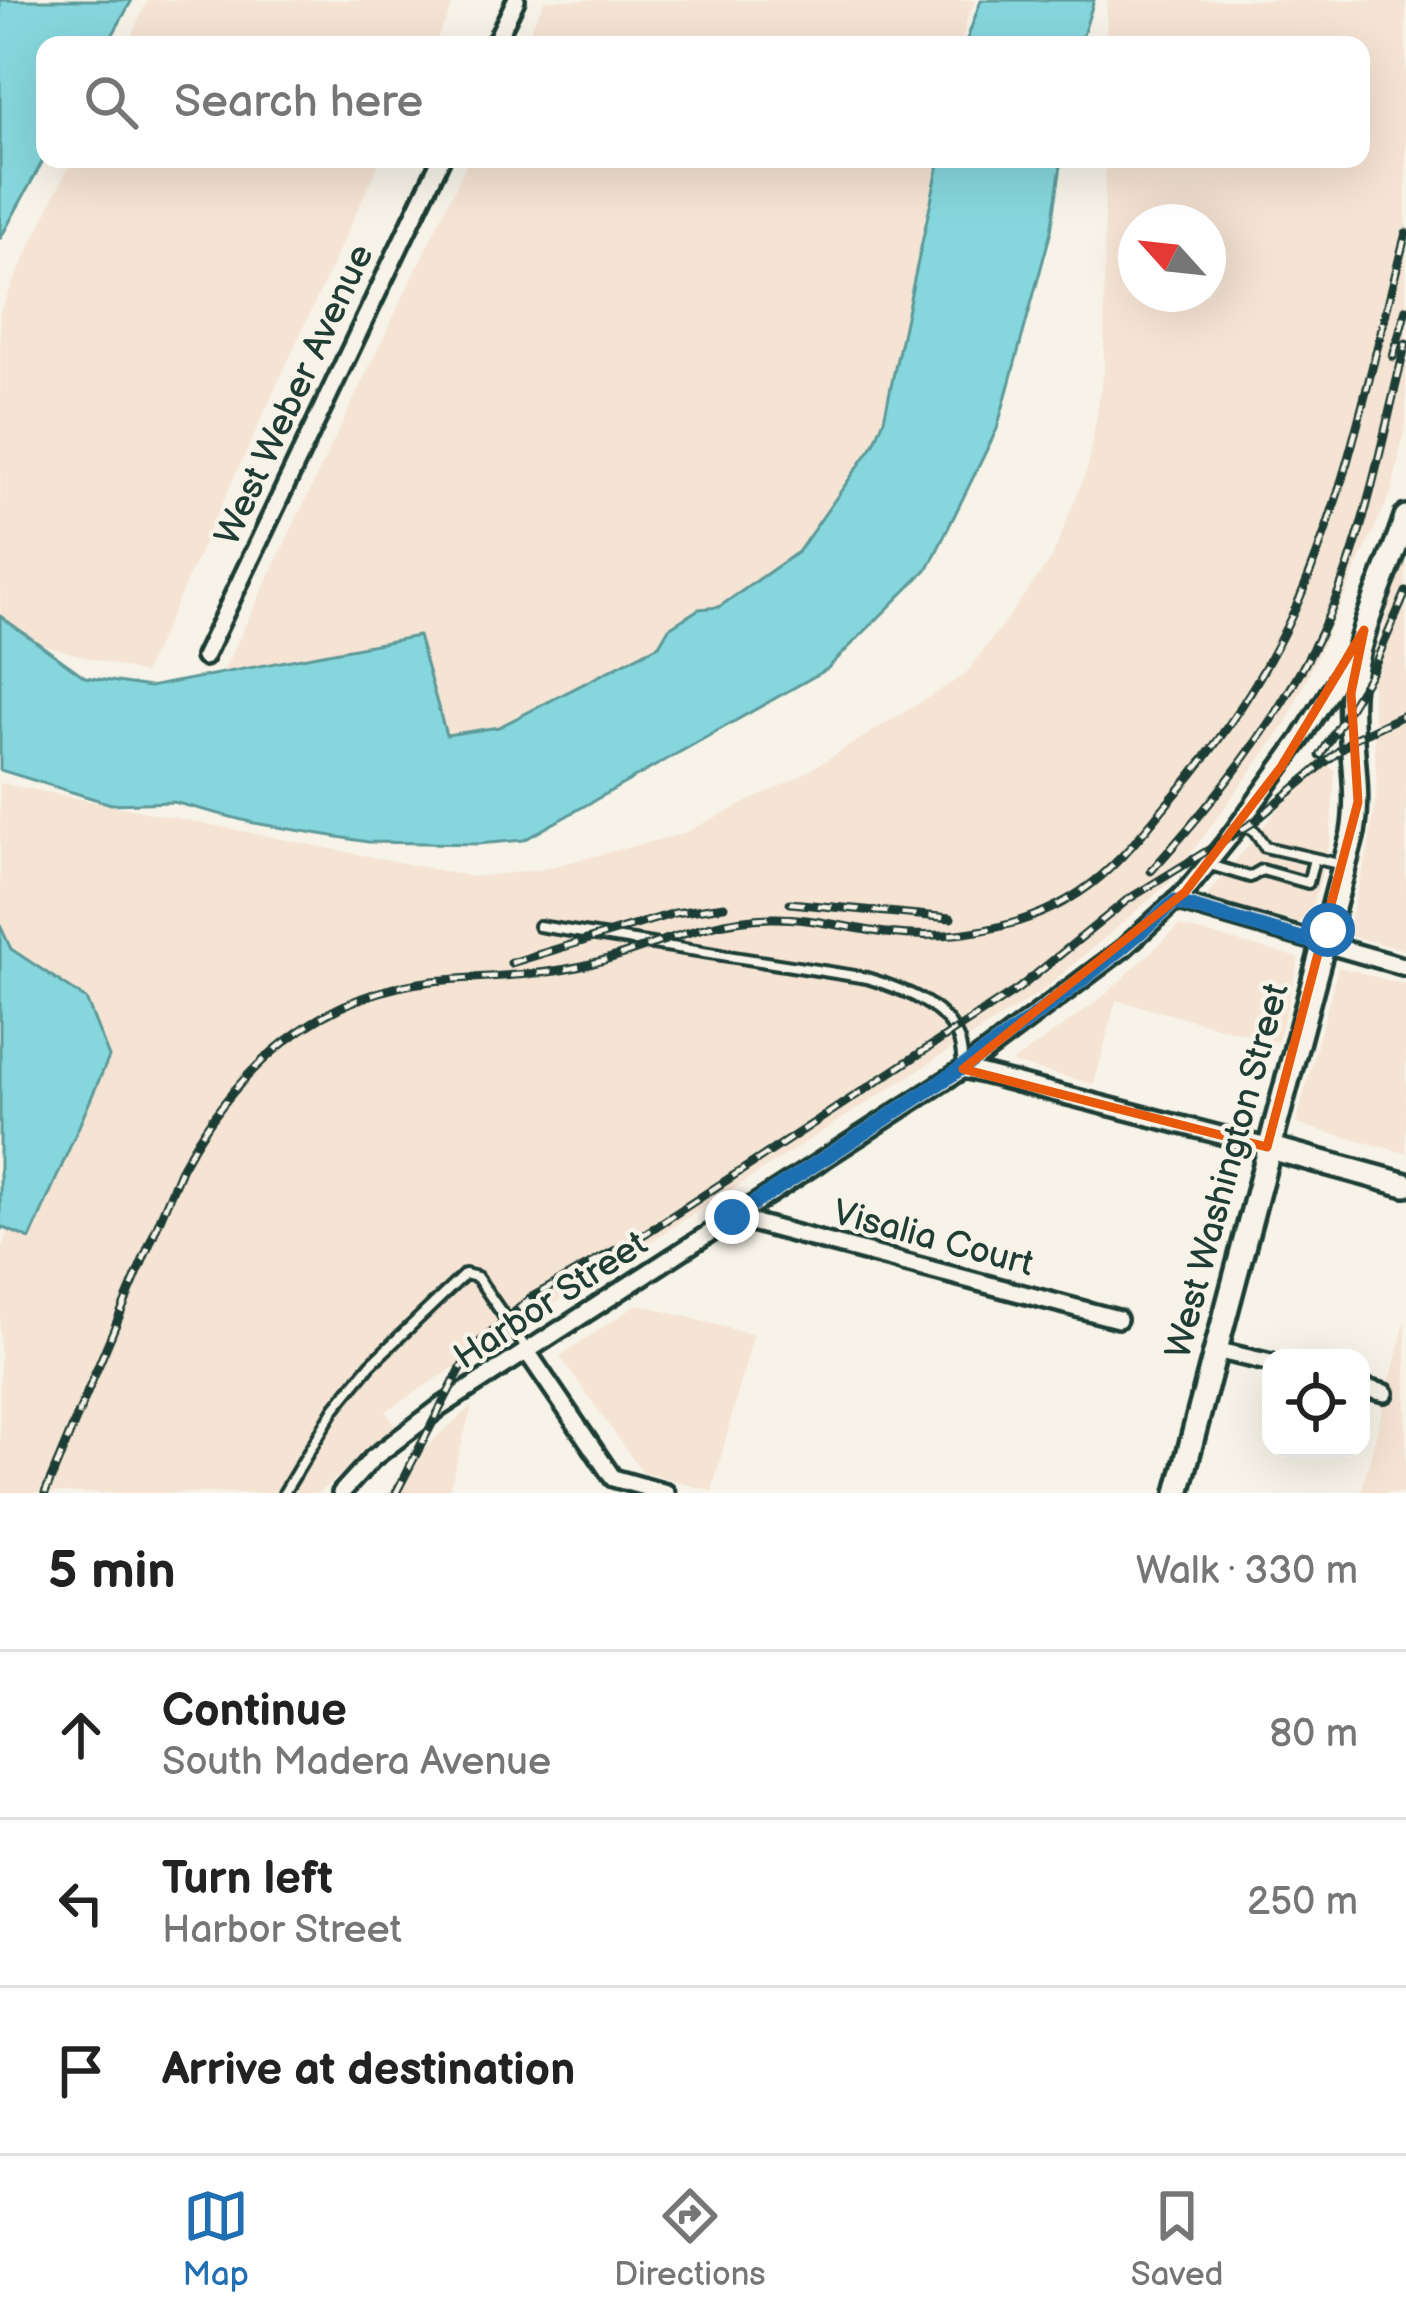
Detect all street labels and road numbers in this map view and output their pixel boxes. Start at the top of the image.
street label: West Weber Avenue [207,238,383,552]
street label: West Washington Street [1157,979,1299,1363]
street label: Visalia Court [828,1192,1038,1286]
street label: Harbor Street [447,1223,655,1379]

